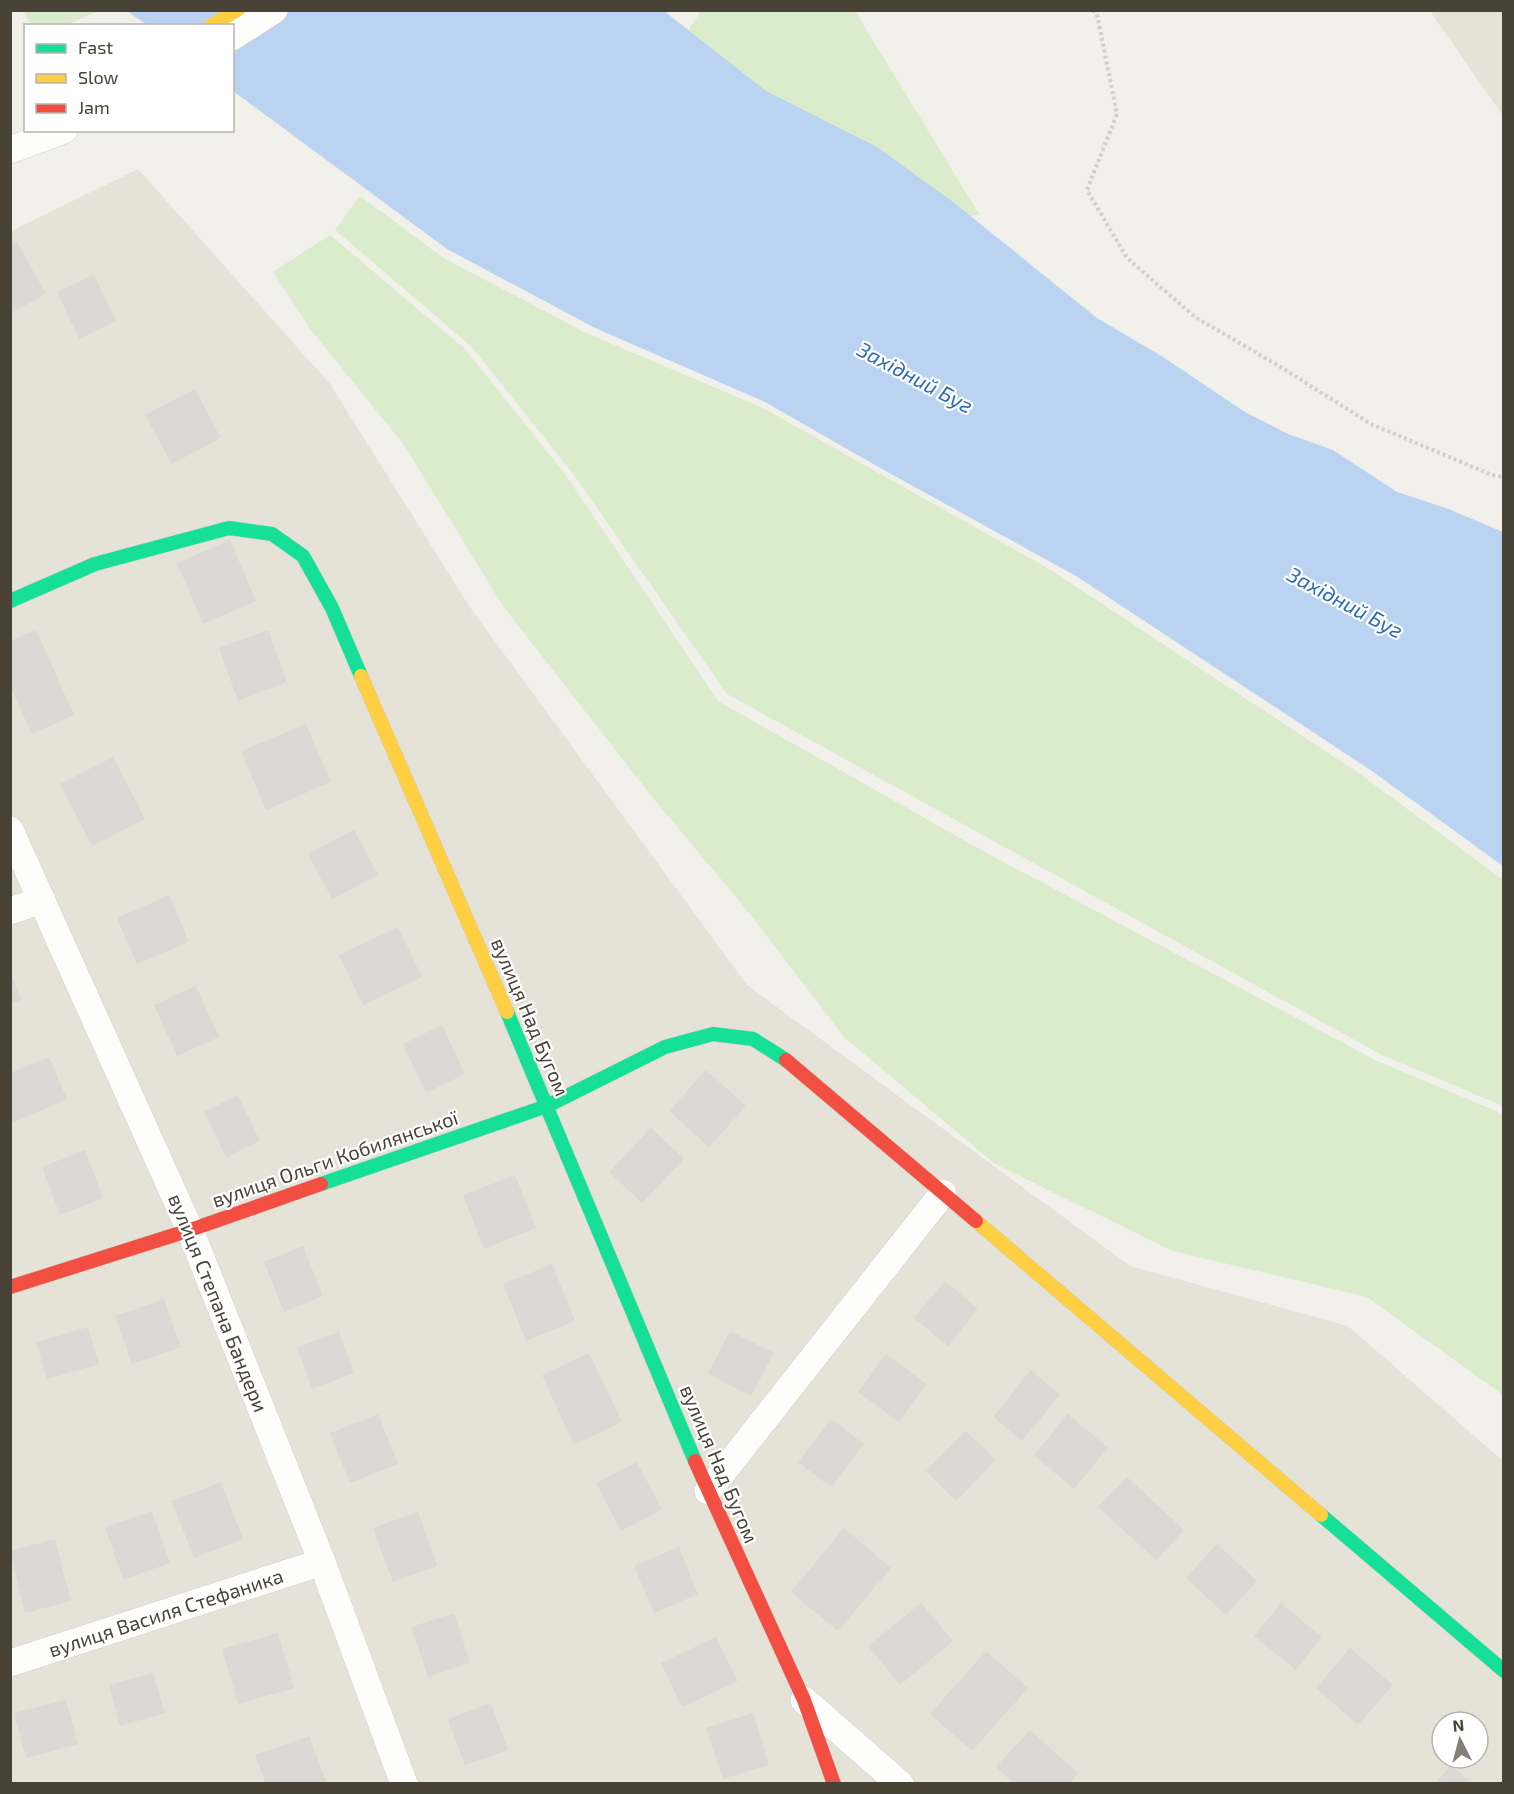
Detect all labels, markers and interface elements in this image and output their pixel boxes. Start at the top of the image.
legend [24,24,234,132]
text: Fast [78,36,113,58]
text: Slow [78,66,119,88]
text: Jam [78,96,110,118]
water label: Західний Буг [853,335,978,418]
water label: Західний Буг [1283,560,1408,643]
street label: вулиця Над Бугом [486,934,575,1100]
street label: вулиця Ольги Кобилянської [208,1104,462,1212]
street label: вулиця Степана Бандери [163,1190,274,1416]
street label: вулиця Над Бугом [675,1381,764,1547]
street label: вулиця Василя Стефаника [45,1563,286,1662]
north arrow [1430,1710,1490,1770]
text: N [1452,1715,1465,1735]

